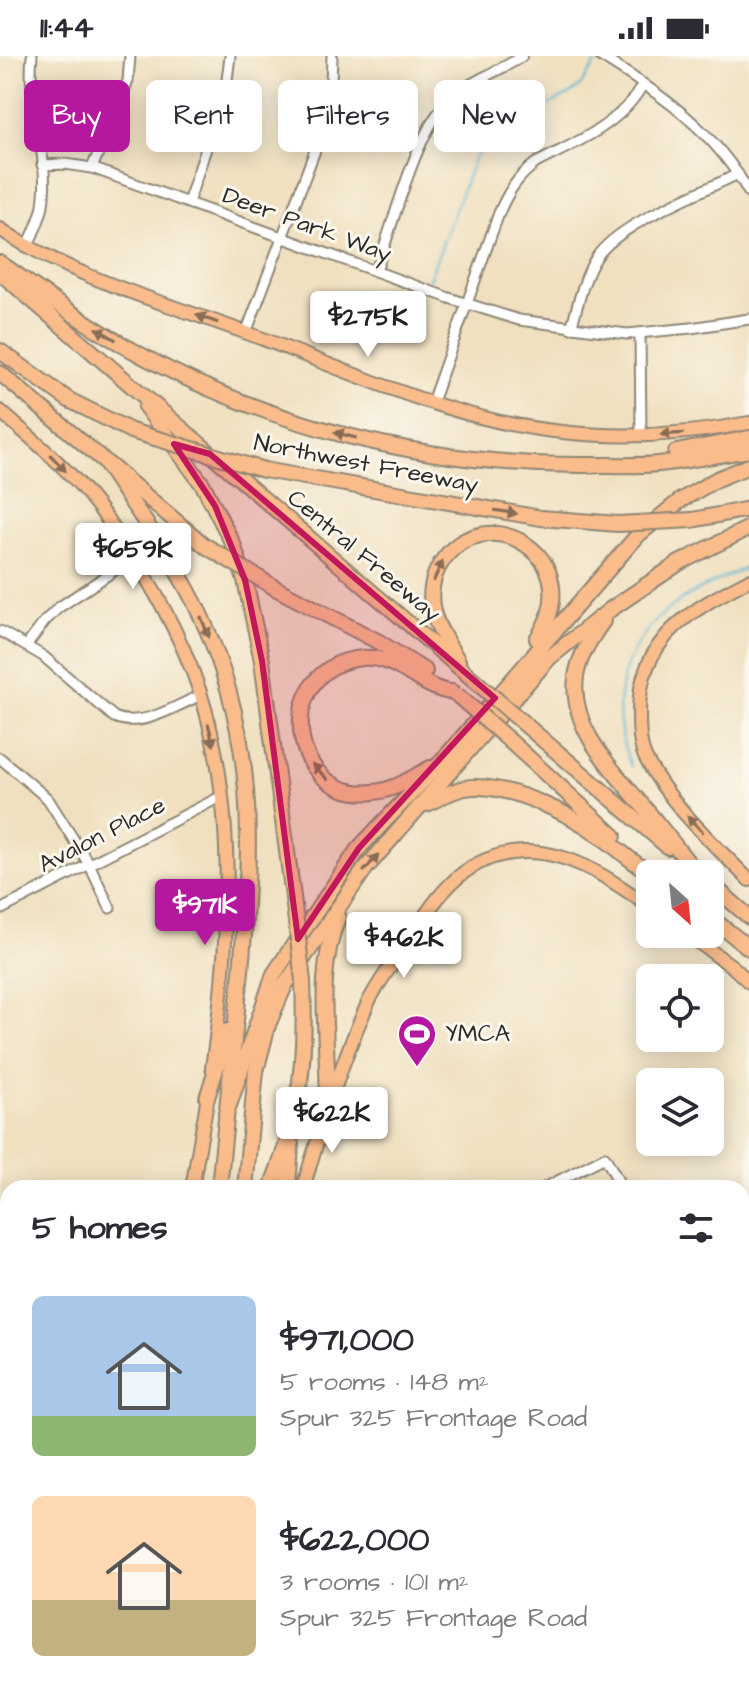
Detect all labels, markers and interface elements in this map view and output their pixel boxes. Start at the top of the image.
text: 11:44 [40,7,94,49]
chip: Buy [24,80,130,152]
chip: Rent [146,80,262,152]
chip: Filters [278,80,418,152]
chip: New [434,80,545,152]
street label: Deer Park Way [217,179,396,272]
pin: $275K [312,291,424,359]
text: $275K [328,299,408,335]
one-way arrow [194,312,218,324]
one-way arrow [95,328,117,342]
street label: Northwest Freeway [251,426,481,503]
one-way arrow [332,428,356,441]
one-way arrow [659,428,684,441]
one-way arrow [48,454,66,473]
street label: Central Freeway [279,482,448,631]
one-way arrow [494,506,519,519]
pin: $659K [77,523,189,591]
text: $659K [93,531,173,567]
one-way arrow [432,560,445,583]
one-way arrow [199,615,212,638]
one-way arrow [205,723,217,748]
one-way arrow [311,763,330,782]
street label: Avalon Place [33,788,171,882]
one-way arrow [686,814,704,833]
one-way arrow [362,853,379,873]
north arrow [636,860,724,948]
map controls [636,860,724,1156]
pin: $971K [149,879,261,947]
text: $971K [173,887,237,923]
pin: $462K [348,912,460,980]
text: $462K [364,920,444,956]
button: locate [636,964,724,1052]
sports icon: YMCA [396,1013,438,1068]
place label: YMCA [445,1017,510,1051]
button: layers [636,1068,724,1156]
pin: $622K [276,1087,388,1155]
text: $622K [294,1095,370,1131]
text: 5 homes [32,1204,168,1252]
icon: filters [674,1206,718,1250]
text: $971,000 [280,1316,414,1364]
icon: home [96,1328,192,1424]
text: 5 rooms · 148 m² [280,1364,488,1400]
text: Spur 325 Frontage Road [280,1400,587,1436]
text: $622,000 [280,1516,430,1564]
icon: home [96,1528,192,1624]
text: 3 rooms · 101 m² [280,1564,468,1600]
text: Spur 325 Frontage Road [280,1600,587,1636]

